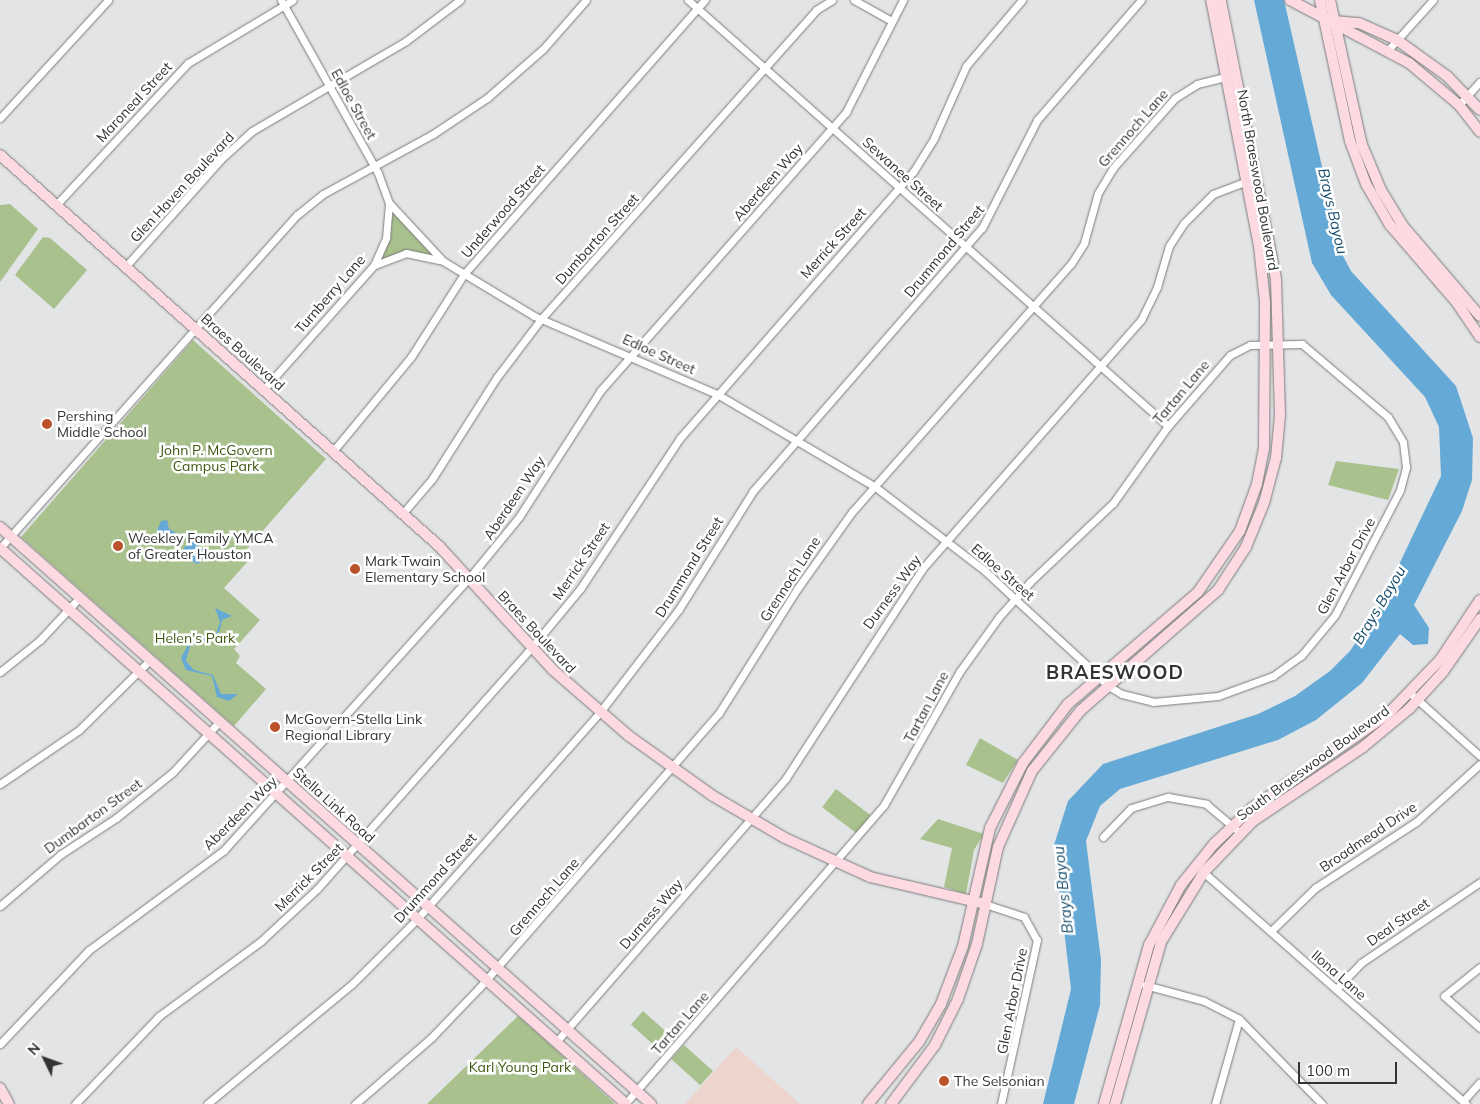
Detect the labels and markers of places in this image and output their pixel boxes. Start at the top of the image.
place label: Pershing Middle School [57,408,147,441]
marker: Pershing Middle School [41,418,53,430]
place label: Weekley Family YMCA of Greater Houston [128,530,273,562]
marker: Weekley Family YMCA of Greater Houston [112,540,124,552]
place label: Mark Twain Elementary School [365,553,485,586]
marker: Mark Twain Elementary School [349,563,361,575]
place label: McGovern-Stella Link Regional Library [285,711,422,744]
marker: McGovern-Stella Link Regional Library [269,721,281,733]
place label: The Selsonian [954,1073,1045,1089]
marker: The Selsonian [938,1075,950,1087]

